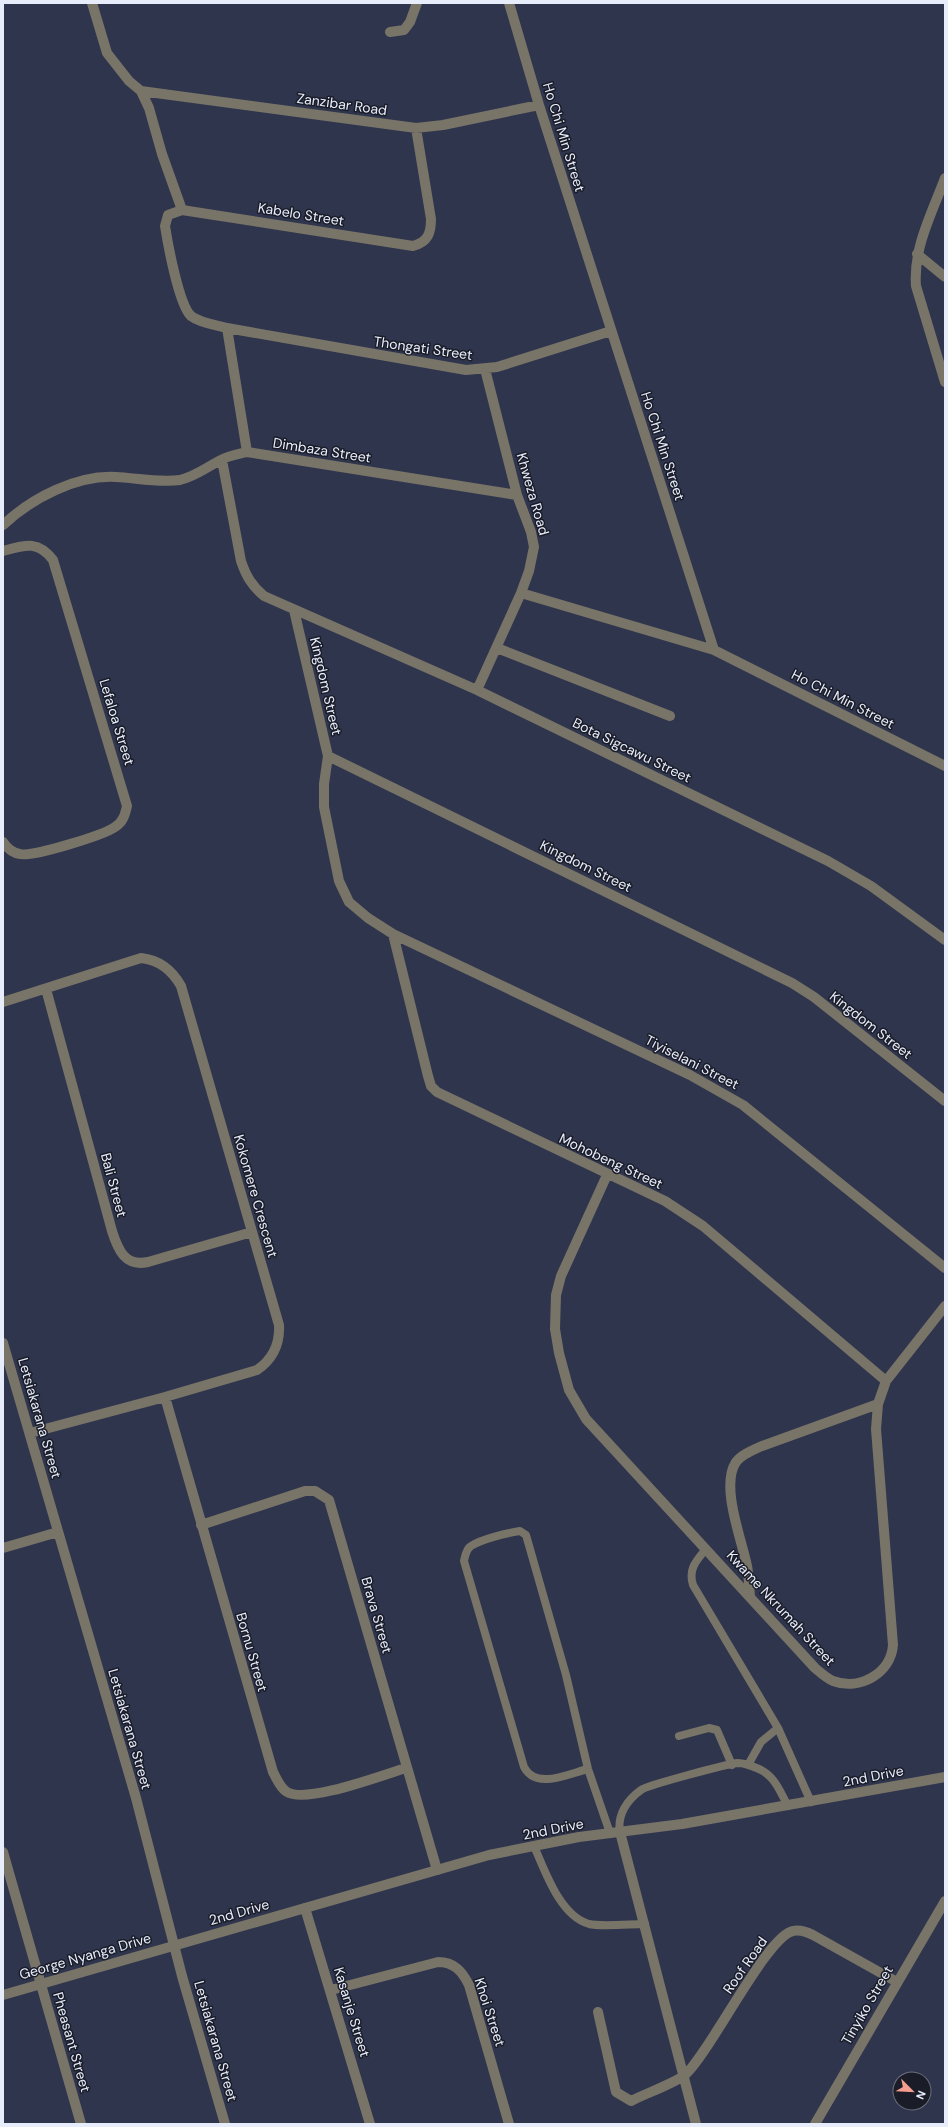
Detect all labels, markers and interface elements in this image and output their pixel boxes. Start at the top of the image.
street label: Ho Chi Min Street [539,80,589,194]
street label: Zanzibar Road [296,89,388,119]
street label: Kabelo Street [257,198,345,230]
street label: Thongati Street [372,332,474,364]
street label: Ho Chi Min Street [637,389,689,503]
street label: Dimbaza Street [272,433,372,467]
street label: Khweza Road [513,451,553,537]
street label: Kingdom Street [306,635,346,737]
street label: Ho Chi Min Street [788,665,898,733]
street label: Lefaloa Street [95,677,139,767]
street label: Bota Sigcawu Street [570,713,694,787]
street label: Kingdom Street [537,836,635,896]
street label: Kingdom Street [826,987,916,1063]
street label: Tiyiselani Street [642,1031,742,1093]
street label: Mohobeng Street [556,1129,666,1193]
street label: Kokomere Crescent [230,1132,282,1260]
street label: Bali Street [97,1151,131,1219]
street label: Letsiakarana Street [14,1356,66,1480]
street label: Kwame Nkrumah Street [723,1546,839,1670]
street label: Brava Street [357,1575,397,1655]
street label: Bornu Street [232,1610,272,1694]
street label: Letsiakarana Street [104,1667,156,1791]
street label: 2nd Drive [841,1761,905,1791]
street label: 2nd Drive [521,1814,585,1844]
street label: 2nd Drive [207,1895,271,1929]
street label: George Nyanga Drive [17,1929,153,1983]
street label: Roof Road [719,1933,771,1997]
street label: Tinyiko Street [837,1962,897,2048]
street label: Kasanje Street [330,1965,374,2059]
street label: Khoi Street [470,1975,510,2049]
street label: Letsiakarana Street [190,1979,242,2103]
street label: Pheasant Street [49,1990,95,2094]
north arrow [892,2071,932,2111]
text: N [913,2089,929,2102]

